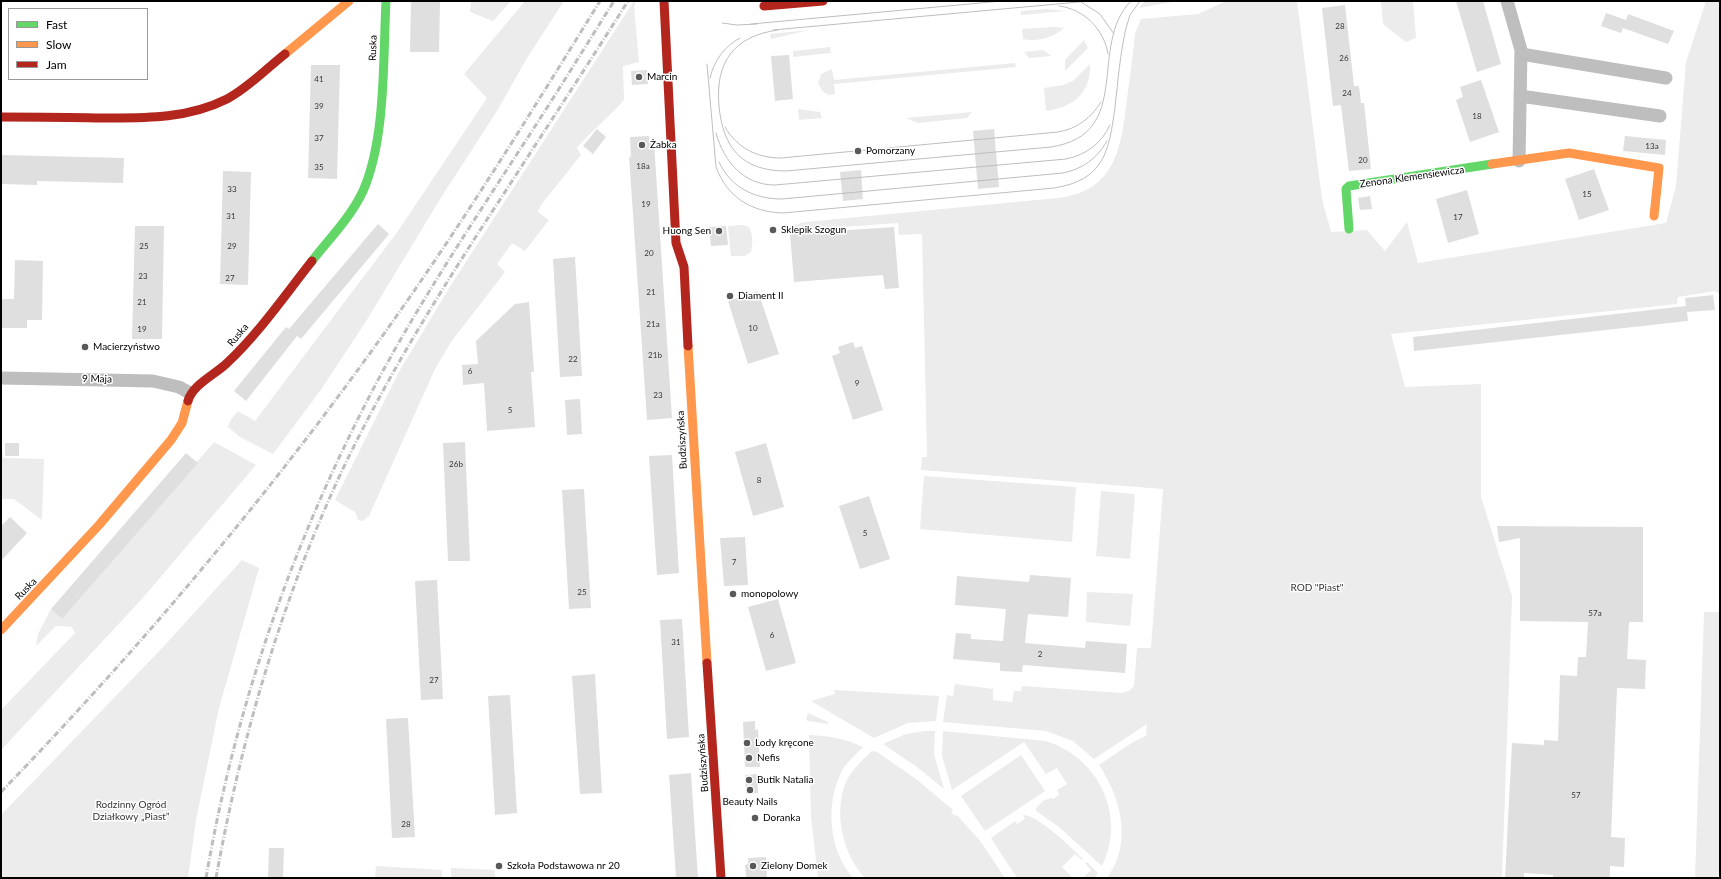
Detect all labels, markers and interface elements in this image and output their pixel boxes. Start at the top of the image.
legend [8,8,148,80]
text: Fast [46,17,67,32]
house number: 28 [1335,21,1345,31]
street label: Ruska [367,35,379,61]
text: Slow [46,37,71,52]
house number: 26 [1339,53,1349,63]
text: Jam [46,57,67,72]
place label: Marcin [647,71,677,83]
marker: Marcin [634,72,644,82]
house number: 41 [314,74,324,84]
house number: 24 [1342,88,1352,98]
house number: 39 [314,101,324,111]
house number: 18 [1472,111,1482,121]
house number: 37 [314,133,324,143]
place label: Żabka [650,139,677,151]
marker: Żabka [637,140,647,150]
house number: 13a [1645,141,1659,151]
place label: Pomorzany [866,145,915,157]
marker: Pomorzany [853,146,863,156]
house number: 20 [1358,155,1368,165]
house number: 18a [636,161,650,171]
house number: 35 [314,162,324,172]
street label: Zenona Klemensiewicza [1359,164,1465,190]
house number: 33 [227,184,237,194]
house number: 15 [1582,189,1592,199]
house number: 19 [641,199,651,209]
house number: 31 [226,211,236,221]
house number: 17 [1453,212,1463,222]
place label: Sklepik Szogun [781,224,846,236]
place label: Huong Sen [663,225,711,237]
marker: Sklepik Szogun [768,225,778,235]
marker: Huong Sen [714,226,724,236]
house number: 25 [139,241,149,251]
house number: 29 [227,241,237,251]
house number: 20 [644,248,654,258]
house number: 23 [138,271,148,281]
house number: 27 [225,273,235,283]
house number: 21 [646,287,656,297]
place label: Diament II [738,290,784,302]
marker: Diament II [725,291,735,301]
house number: 21 [137,297,147,307]
house number: 21a [646,319,660,329]
street label: Ruska [225,321,251,349]
house number: 10 [748,323,758,333]
house number: 19 [137,324,147,334]
place label: Macierzyństwo [93,341,160,353]
marker: Macierzyństwo [80,342,90,352]
house number: 21b [648,350,662,360]
house number: 22 [568,354,578,364]
house number: 6 [468,366,472,376]
street label: 9 Maja [82,373,112,385]
house number: 9 [855,378,859,388]
house number: 23 [653,390,663,400]
house number: 5 [508,405,512,415]
street label: Budziszyńska [674,411,690,469]
house number: 26b [449,459,463,469]
house number: 8 [757,475,761,485]
house number: 5 [863,528,867,538]
house number: 7 [732,557,736,567]
street label: Ruska [13,575,39,603]
park label: ROD "Piast" [1290,582,1344,594]
house number: 25 [577,587,587,597]
place label: monopolowy [741,588,798,600]
marker: monopolowy [728,589,738,599]
house number: 57a [1588,608,1602,618]
house number: 6 [770,630,774,640]
house number: 31 [671,637,681,647]
house number: 2 [1038,649,1042,659]
house number: 27 [429,675,439,685]
street label: Budziszyńska [695,733,711,793]
place label: Lody kręcone [755,737,814,749]
marker: Lody kręcone [742,738,752,748]
place label: Nefis [757,752,780,764]
marker: Nefis [744,753,754,763]
place label: Butik Natalia [757,774,813,786]
marker: Butik Natalia [744,775,754,785]
marker: Beauty Nails [745,785,755,795]
house number: 57 [1571,790,1581,800]
place label: Beauty Nails [722,796,778,808]
park label: Rodzinny Ogród Działkowy „Piast” [92,799,170,822]
place label: Doranka [763,812,800,824]
marker: Doranka [750,813,760,823]
house number: 28 [401,819,411,829]
place label: Szkoła Podstawowa nr 20 [507,860,620,872]
place label: Zielony Domek [761,860,828,872]
marker: Szkoła Podstawowa nr 20 [494,861,504,871]
marker: Zielony Domek [748,861,758,871]

